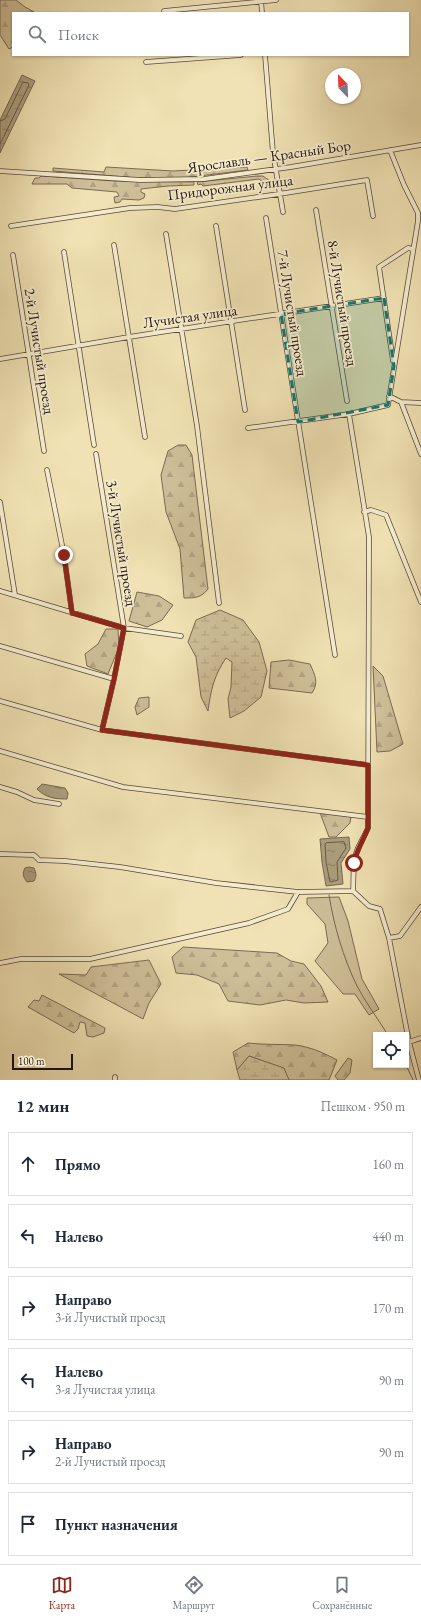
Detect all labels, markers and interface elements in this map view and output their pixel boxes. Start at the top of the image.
search box [12,12,409,56]
icon: search [26,23,48,45]
text: Поиск [58,25,99,44]
north arrow [325,68,361,104]
street label: Ярославль — Красный Бор [185,135,352,177]
street label: Придорожная улица [166,170,294,204]
street label: 8-й Лучистый проезд [324,239,362,368]
street label: 7-й Лучистый проезд [274,249,312,378]
street label: 2-й Лучистый проезд [21,287,59,416]
street label: Лучистая улица [142,300,238,332]
street label: 3-й Лучистый проезд [103,479,141,608]
route end [55,546,73,564]
route start [345,854,363,872]
map controls [373,1032,409,1068]
button: locate [373,1032,409,1068]
scale bar [12,1052,73,1071]
text: 100 m [18,1054,45,1068]
text: 12 мин [16,1095,69,1117]
text: Пешком · 950 m [321,1098,405,1115]
icon: ahead [17,1153,39,1175]
text: Прямо [55,1155,100,1174]
text: 160 m [373,1156,404,1173]
icon: left [17,1225,39,1247]
text: Налево [55,1227,103,1246]
text: 440 m [373,1228,404,1245]
text: Направо [55,1290,112,1309]
icon: right [17,1297,39,1319]
text: 170 m [373,1300,404,1317]
text: 3-й Лучистый проезд [55,1309,165,1326]
text: Налево [55,1362,103,1381]
icon: left [17,1369,39,1391]
text: 90 m [379,1372,404,1389]
text: 3-я Лучистая улица [55,1381,155,1398]
text: Направо [55,1434,112,1453]
icon: right [17,1441,39,1463]
text: 90 m [379,1444,404,1461]
text: 2-й Лучистый проезд [55,1453,165,1470]
icon: arrive [17,1513,39,1535]
text: Пункт назначения [55,1515,178,1534]
tab: Карта [49,1574,75,1612]
tab: Маршрут [173,1574,215,1612]
tab: Сохранённые [312,1574,372,1612]

